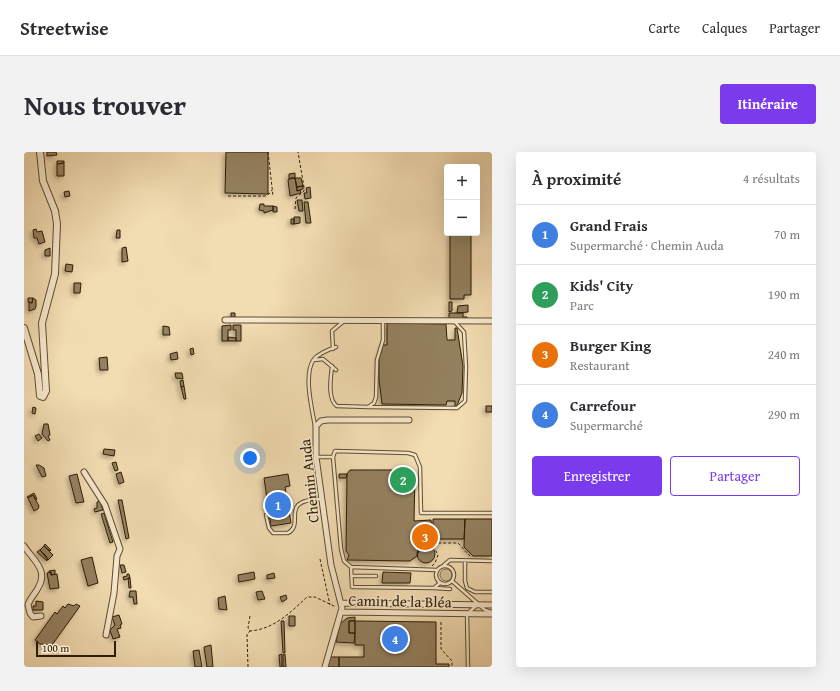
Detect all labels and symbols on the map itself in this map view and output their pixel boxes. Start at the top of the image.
street label: Chemin Auda [294,438,324,524]
your location [240,448,260,468]
pin: 2 [390,465,416,495]
pin: 1 [265,490,291,520]
pin: 3 [412,522,438,552]
street label: Camin de la Bléa [348,590,452,612]
pin: 4 [382,624,408,654]
scale bar [36,639,116,658]

